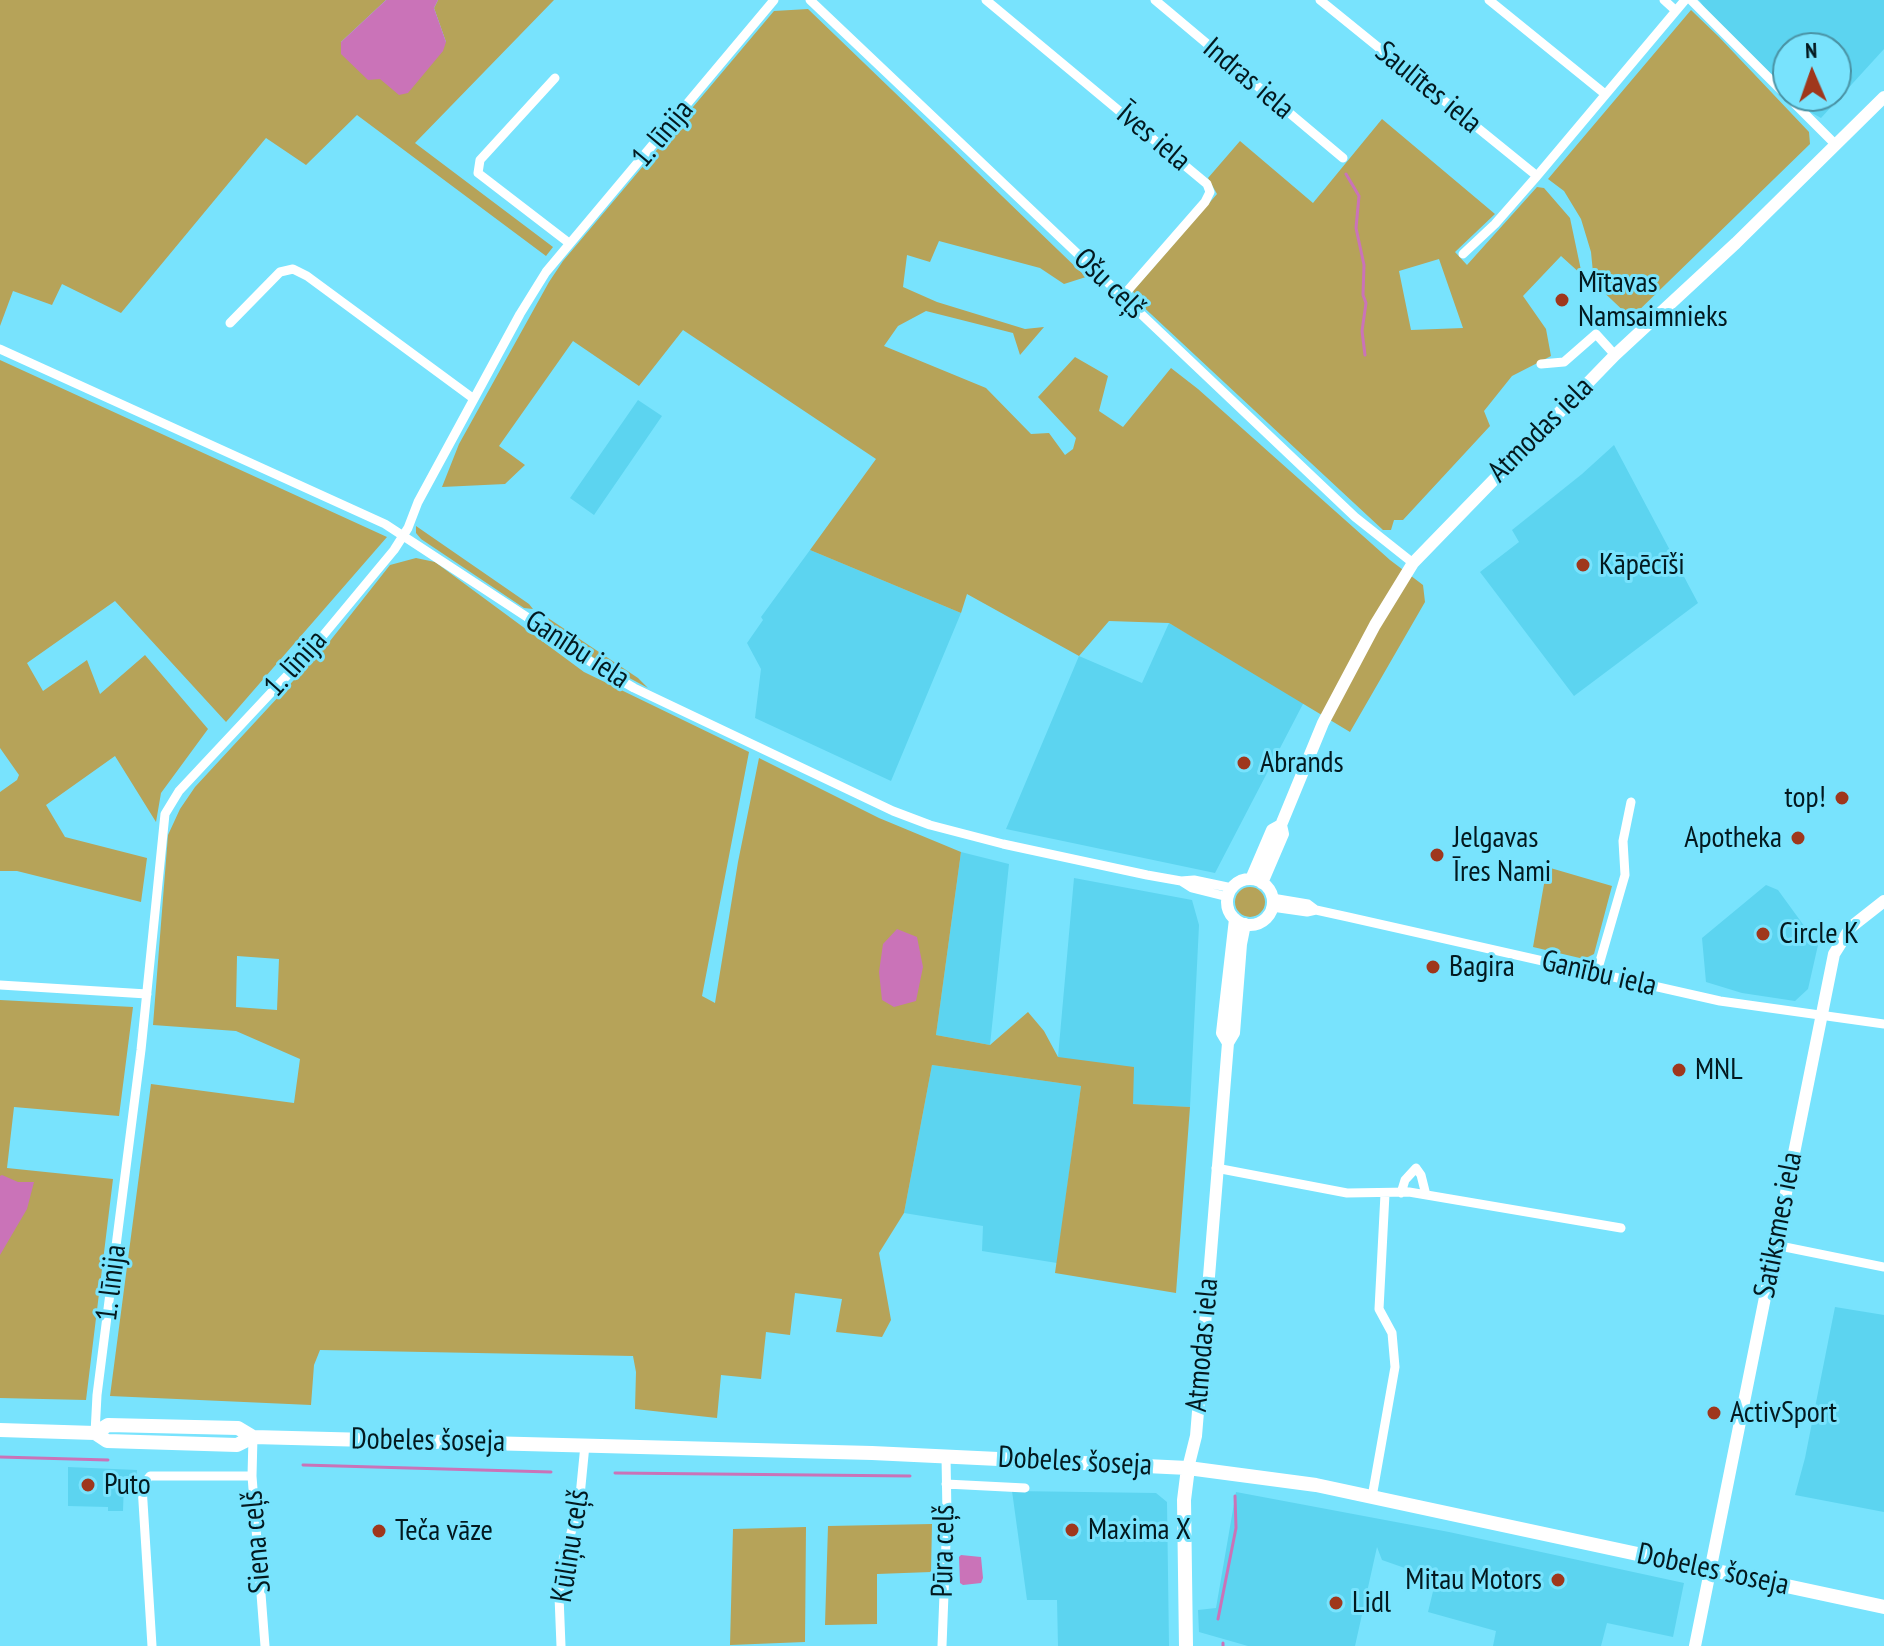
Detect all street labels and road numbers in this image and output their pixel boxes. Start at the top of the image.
street label: Indras iela [1195,31,1301,127]
street label: Saulītes iela [1368,34,1488,142]
street label: 1. līnija [625,93,701,175]
street label: Īves iela [1109,97,1197,179]
street label: Ošu ceļš [1066,241,1152,327]
street label: Atmodas iela [1481,370,1601,490]
street label: Ganību iela [518,603,636,697]
street label: 1. līnija [257,623,335,705]
street label: Ganību iela [1538,943,1660,1005]
street label: Satiksmes iela [1747,1149,1811,1301]
street label: 1. līnija [89,1243,135,1323]
street label: Atmodas iela [1179,1277,1227,1413]
street label: Dobeles šoseja [351,1422,505,1460]
street label: Dobeles šoseja [997,1440,1153,1484]
street label: Kūliņu ceļš [544,1487,598,1605]
street label: Siena ceļš [235,1489,279,1595]
street label: Pūra ceļš [925,1504,963,1598]
street label: Dobeles šoseja [1634,1536,1792,1604]

